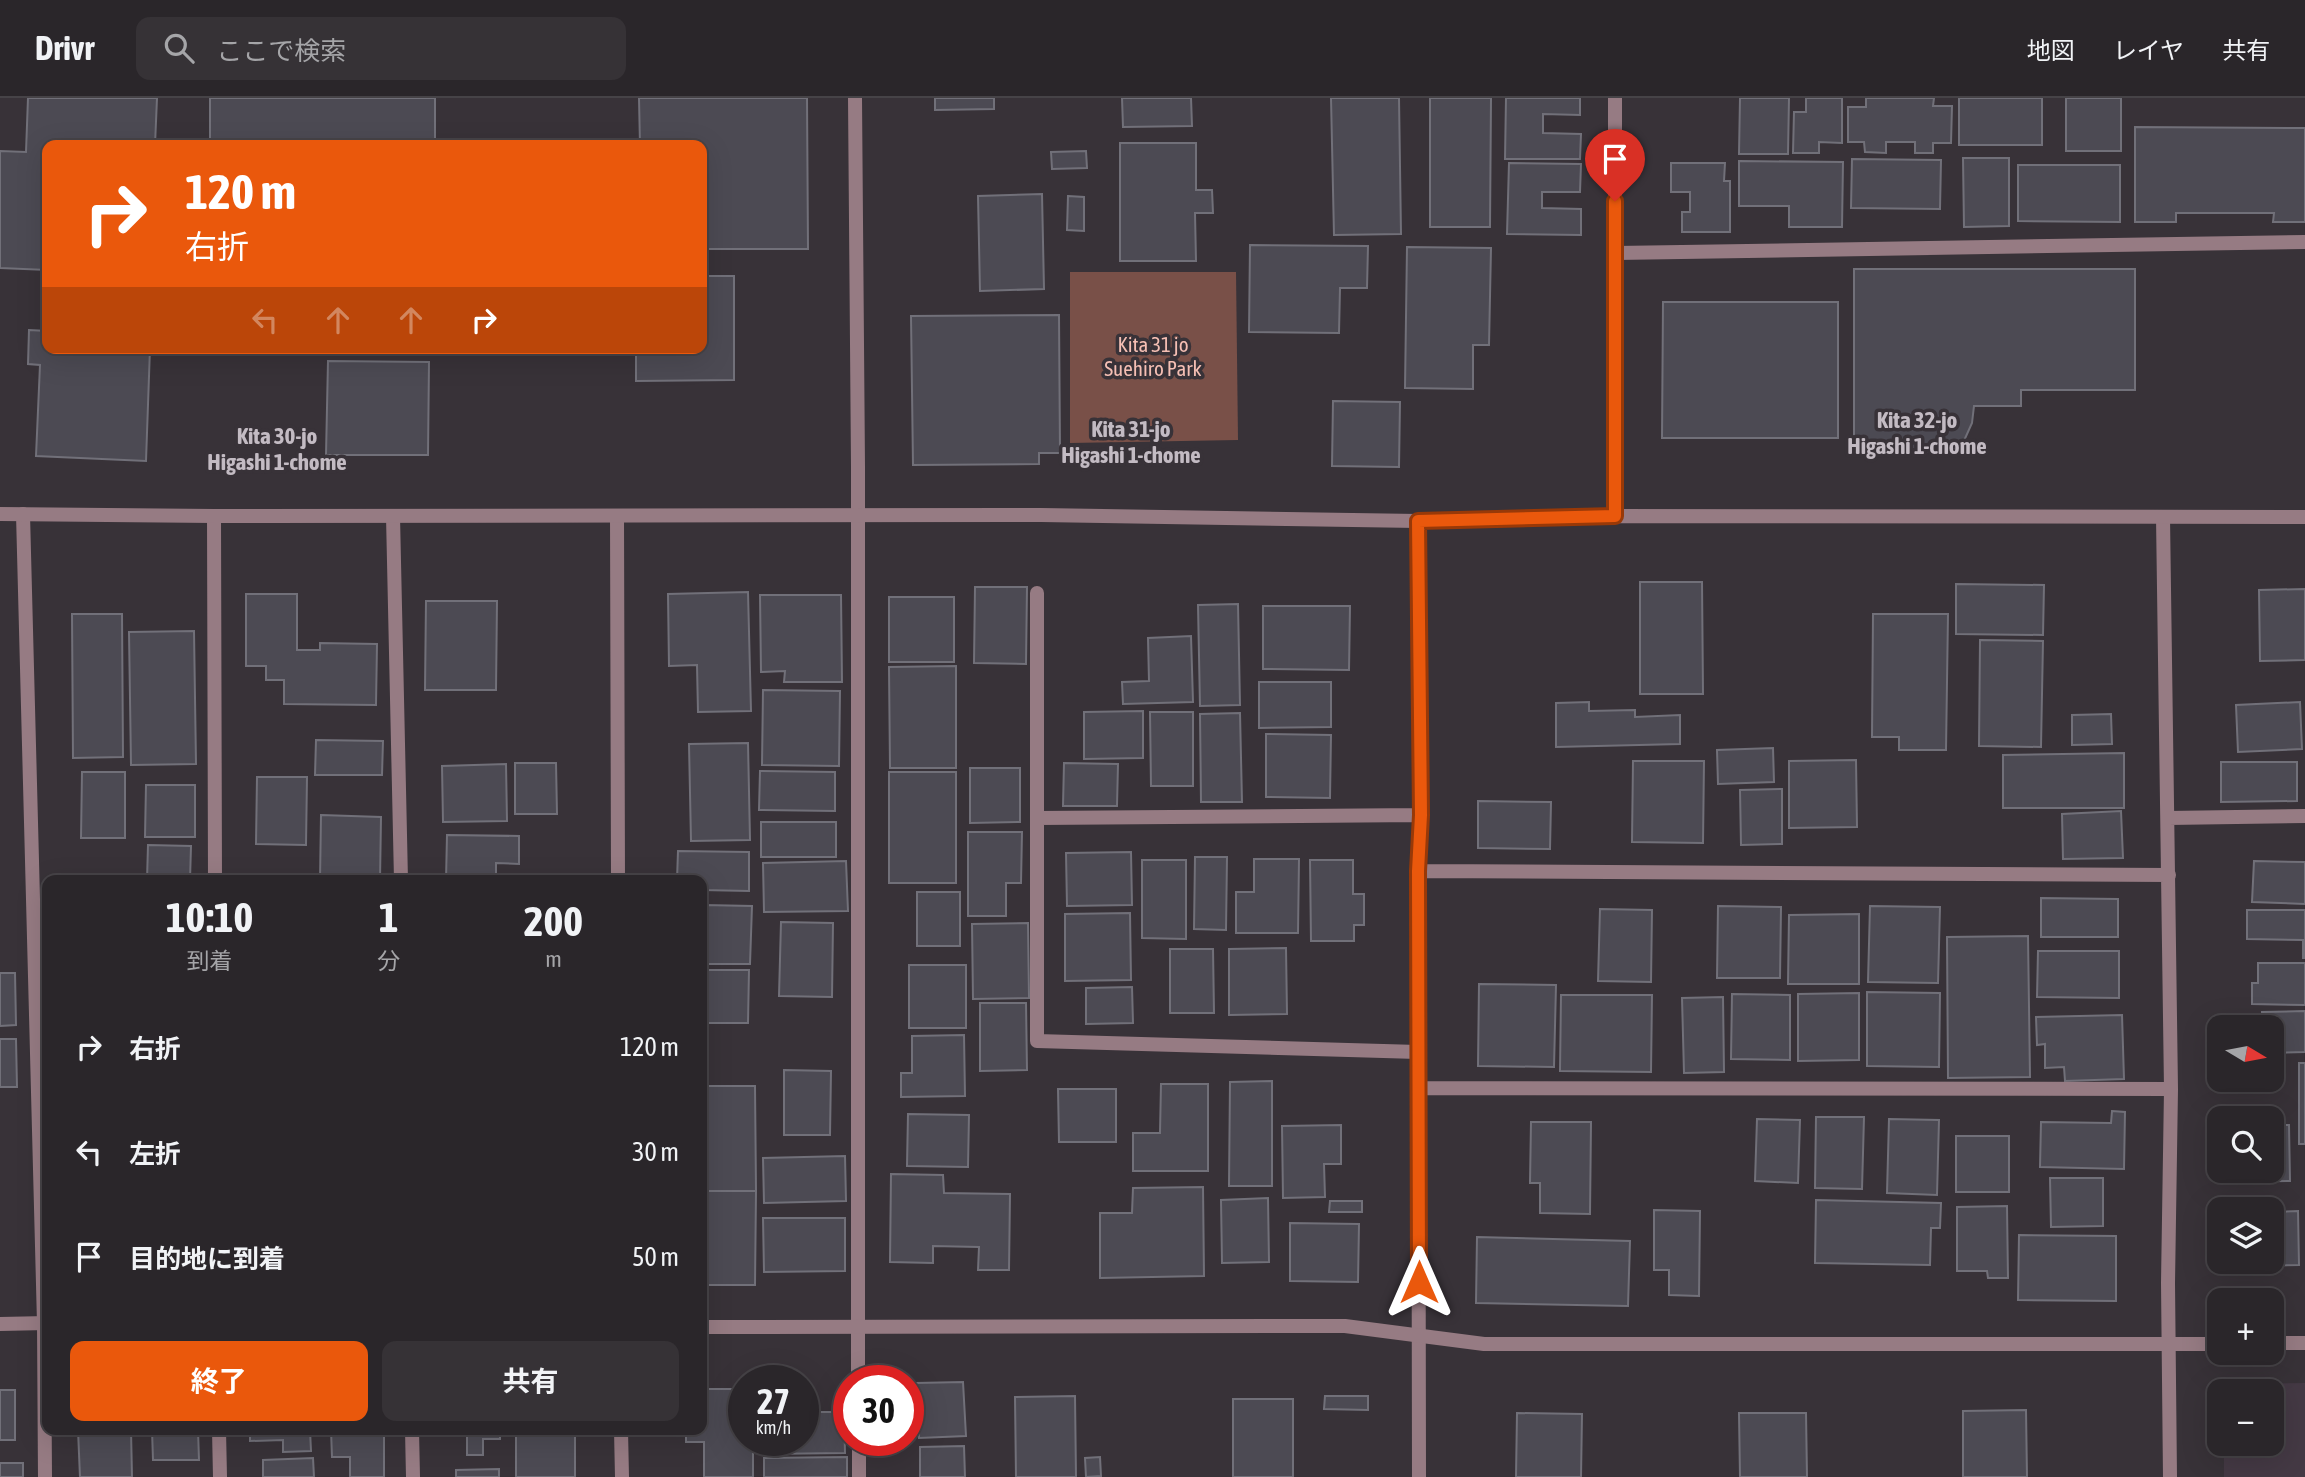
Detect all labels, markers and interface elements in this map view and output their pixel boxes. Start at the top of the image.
search box [136,17,626,80]
text: Drivr [35,29,94,67]
icon: search [160,29,198,67]
text: ここで検索 [216,36,346,66]
text: 地図 [2027,37,2075,64]
text: レイヤ [2113,37,2184,64]
text: 共有 [2222,37,2270,64]
pin [1585,129,1645,201]
icon: arrive [1596,140,1634,178]
text: 120 m [185,163,296,219]
icon: right [70,168,161,259]
text: 右折 [185,228,249,265]
icon: left [246,301,284,339]
icon: ahead [319,301,357,339]
icon: ahead [392,301,430,339]
icon: right [465,301,503,339]
park label: Kita 31 jo Suehiro Park [1104,332,1202,380]
district label: Kita 32-jo Higashi 1-chome [1847,407,1987,459]
district label: Kita 31-jo Higashi 1-chome [1061,416,1201,468]
district label: Kita 30-jo Higashi 1-chome [207,423,347,475]
text: 10:10 [166,893,253,941]
text: 1 [379,893,398,941]
text: 200 [524,897,583,945]
text: m [545,946,562,972]
text: 到着 [187,948,233,974]
text: 分 [377,948,400,974]
north arrow [2207,1015,2284,1092]
map controls [2207,1015,2284,1456]
icon: right [70,1028,108,1066]
text: 120 m [620,1032,679,1062]
text: 右折 [129,1034,181,1064]
button: search [2207,1106,2284,1183]
icon: left [70,1133,108,1171]
text: 30 m [632,1137,679,1167]
text: 左折 [129,1139,181,1169]
button: layers [2207,1197,2284,1274]
icon: arrive [70,1238,108,1276]
text: 50 m [632,1242,679,1272]
text: 目的地に到着 [129,1244,285,1274]
position arrow [1382,1245,1456,1319]
button: + [2207,1288,2284,1365]
button: 終了 [70,1341,368,1421]
button: 共有 [382,1341,679,1421]
speed limit sign: 30 [833,1365,924,1456]
button: − [2207,1379,2284,1456]
text: 27 [757,1381,790,1421]
text: km/h [756,1417,791,1438]

